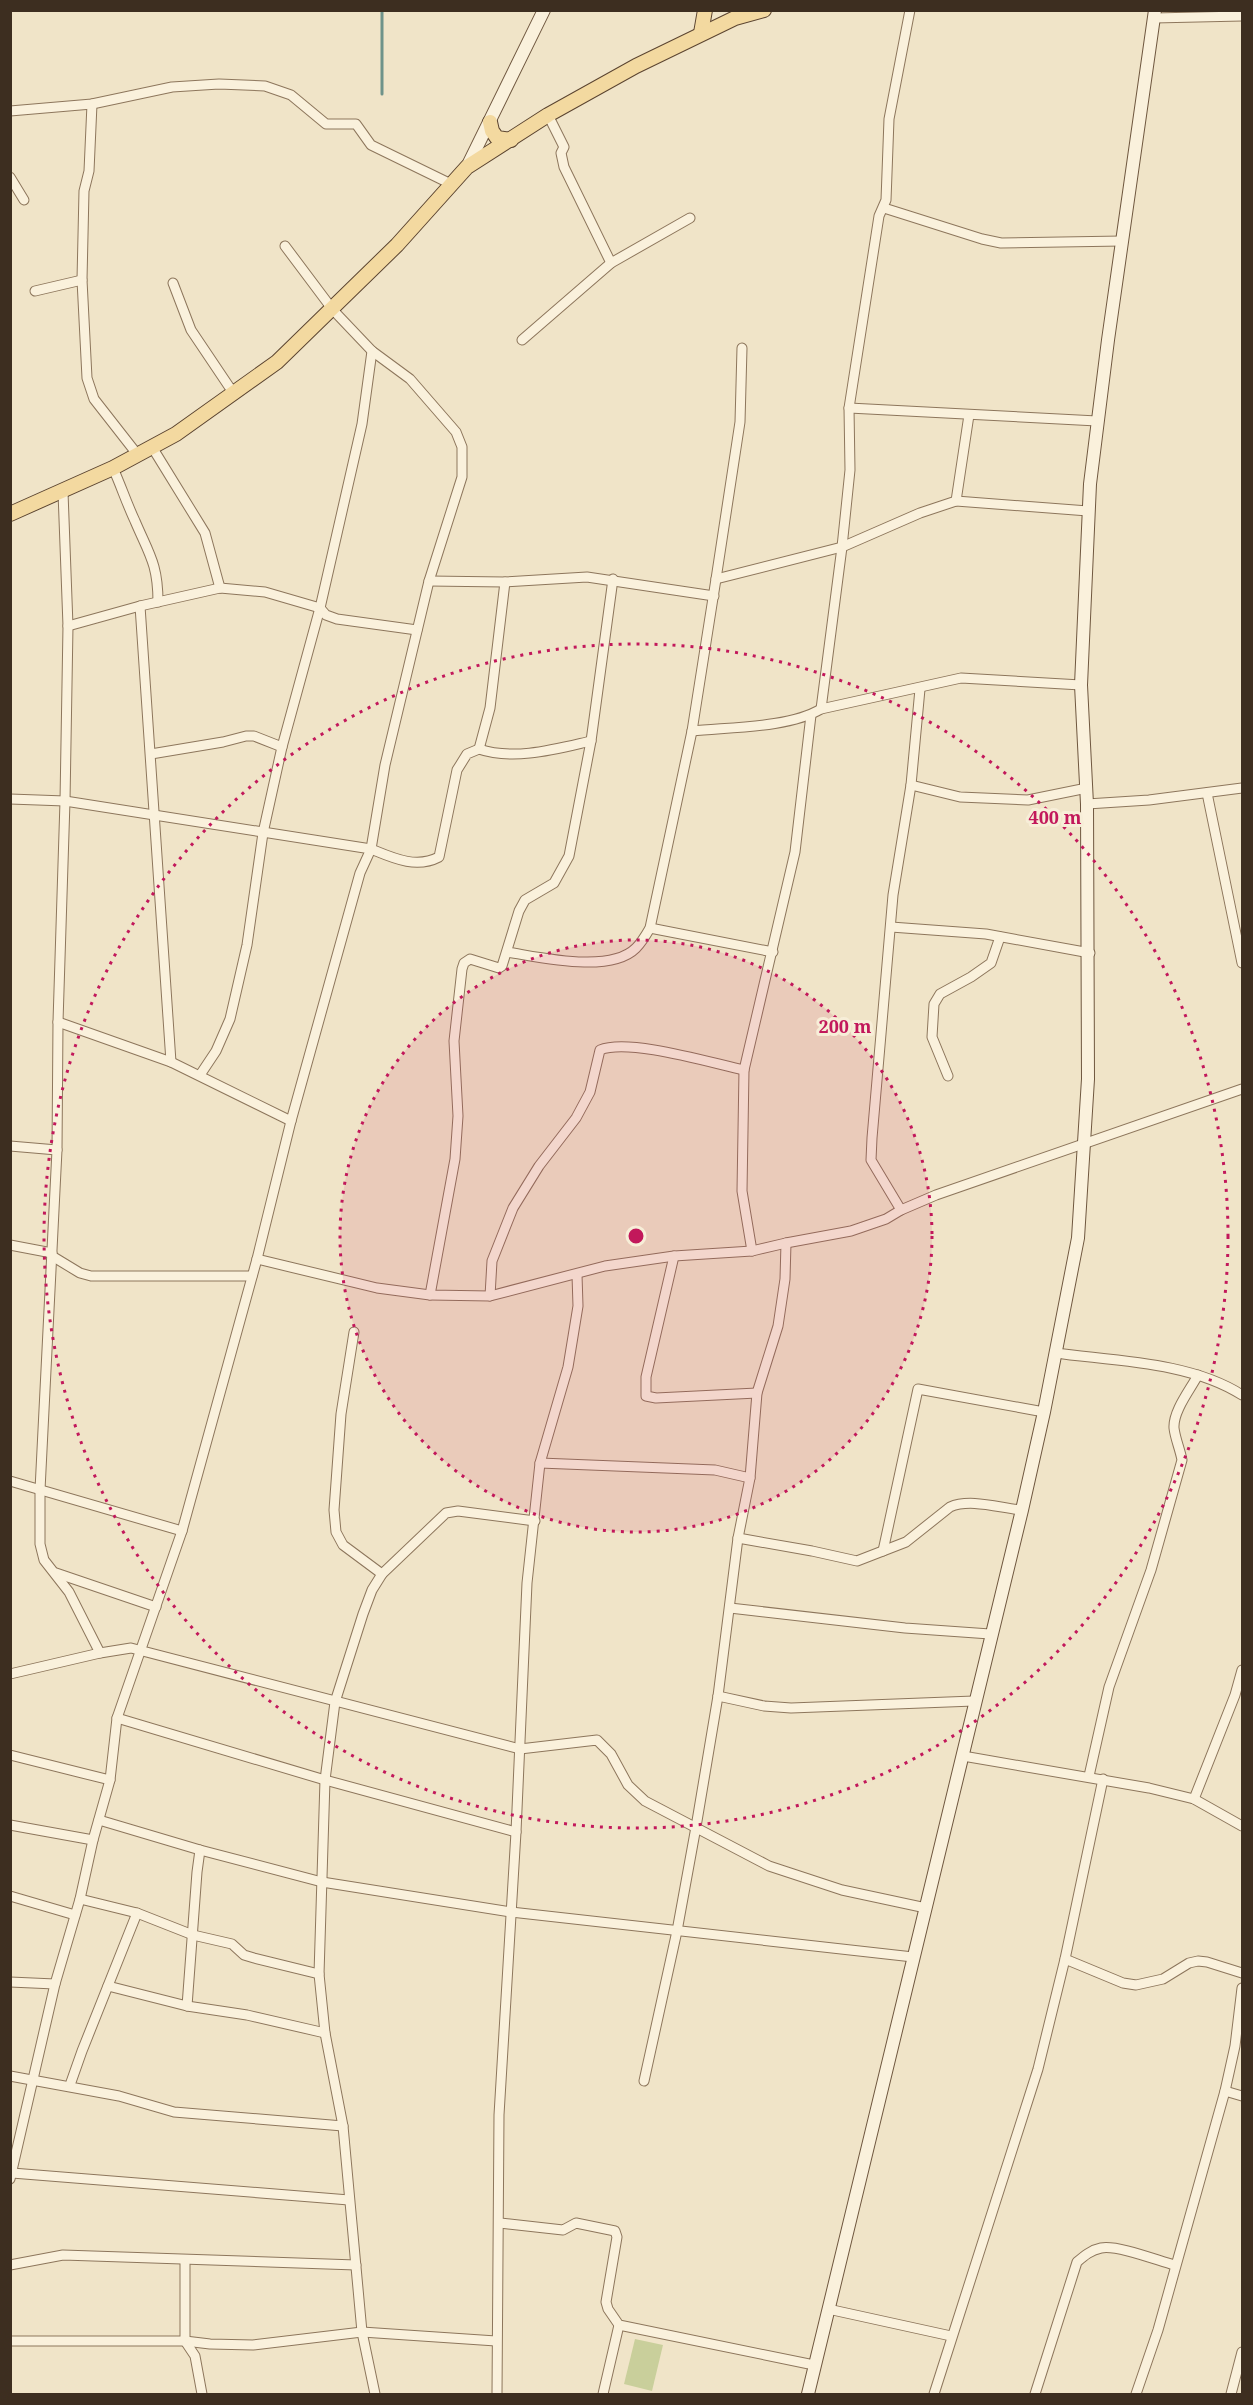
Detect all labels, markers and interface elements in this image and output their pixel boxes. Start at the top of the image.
text: 400 m [1029,805,1082,829]
text: 200 m [819,1014,872,1038]
centre of rings [626,1226,646,1246]

